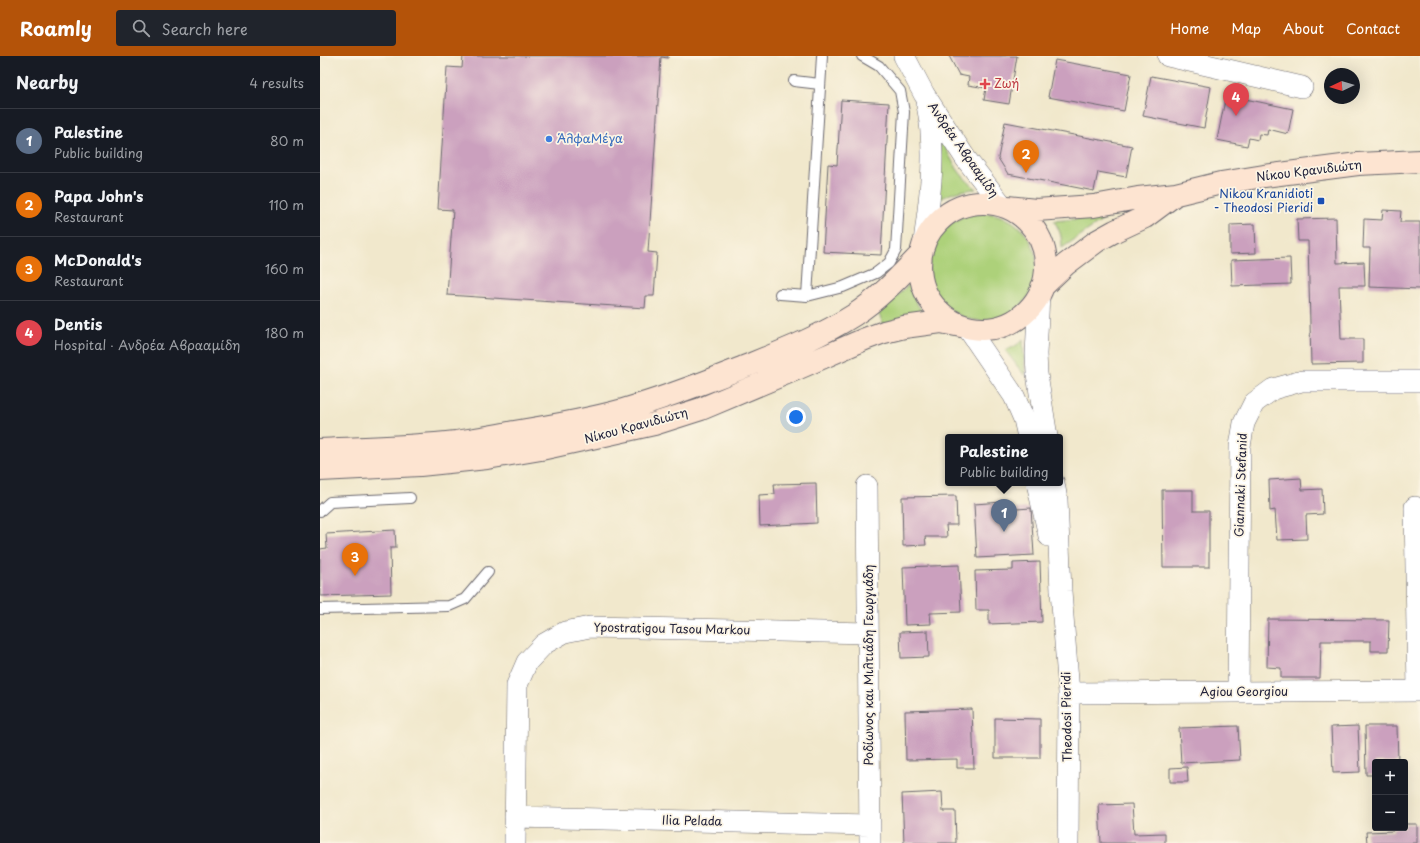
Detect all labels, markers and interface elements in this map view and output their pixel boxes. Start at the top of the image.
search box [116,10,396,46]
text: Roamly [20,14,92,42]
icon: search [130,17,152,39]
text: Search here [162,17,248,40]
text: Home [1170,18,1209,39]
text: Map [1231,18,1261,39]
text: About [1283,18,1324,39]
text: Contact [1346,18,1400,39]
north arrow [1324,68,1360,104]
text: Nearby [16,69,78,95]
text: 4 results [250,73,304,92]
place label: Ζωή [994,74,1019,92]
marker: Ζωή [979,78,991,90]
pin: 4 [1223,83,1249,116]
street label: Ανδρέα Αβρααμίδη [924,98,1004,201]
text: Palestine [54,120,123,143]
place label: ΆλφαΜέγα [557,129,623,147]
text: 1 [26,131,32,150]
text: 80 m [270,131,304,150]
marker: ΆλφαΜέγα [544,134,554,144]
pin: 2 [1013,140,1039,173]
text: Public building [54,143,143,162]
street label: Νίκου Κρανιδιώτη [1255,155,1363,185]
text: Papa John's [54,184,143,207]
place label: Nikou Kranidioti - Theodosi Pieridi [1214,184,1313,216]
text: 2 [24,195,34,214]
text: 110 m [269,195,304,214]
marker: Nikou Kranidioti - Theodosi Pieridi [1316,196,1326,206]
text: Restaurant [54,207,124,226]
text: McDonald's [54,248,142,271]
text: 3 [25,259,33,278]
text: 160 m [265,259,304,278]
text: Restaurant [54,271,124,290]
text: Dentis [54,312,102,335]
text: 4 [25,323,33,342]
text: 180 m [265,323,304,342]
text: Hospital · Ανδρέα Αβρααμίδη [54,335,240,354]
street label: Νίκου Κρανιδιώτη [582,403,689,447]
your location [786,407,806,427]
street label: Giannaki Stefanid [1229,433,1251,537]
popup [945,434,1063,486]
text: Palestine [960,439,1028,462]
text: Public building [960,462,1049,481]
pin: 1 [991,499,1017,532]
pin: 3 [342,543,368,576]
street label: Ροδίωνος και Μιλτιάδη Γεωργιάδη [859,564,877,766]
street label: Ypostratigou Tasou Markou [593,618,751,638]
street label: Theodosi Pieridi [1056,672,1076,762]
street label: Agiou Georgiou [1200,682,1288,700]
map controls [1372,759,1408,831]
button: + [1372,759,1408,795]
button: − [1372,795,1408,831]
street label: Ilia Pelada [662,810,723,830]

